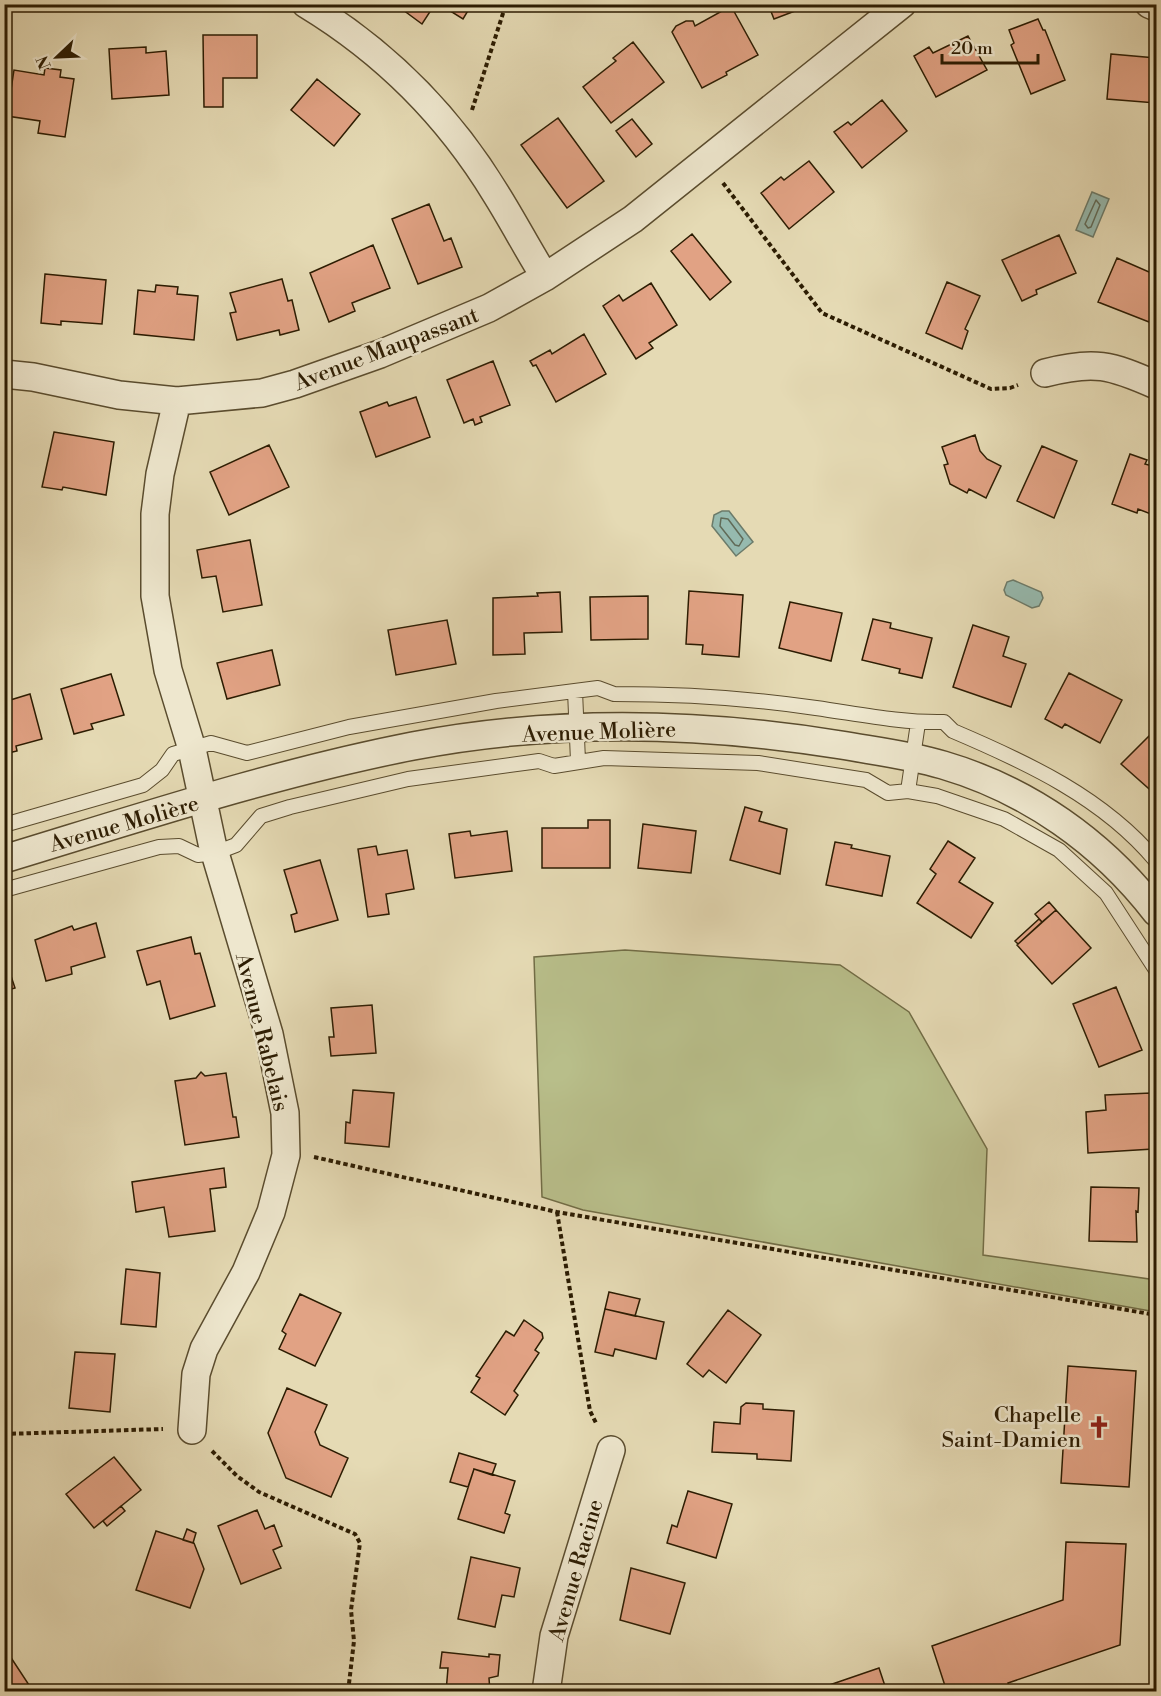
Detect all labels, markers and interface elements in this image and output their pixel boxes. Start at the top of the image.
north arrow [27,27,87,87]
scale bar [942,27,1038,65]
text: 20 m [951,37,993,60]
text: N [32,52,56,72]
street label: Avenue Maupassant [290,302,483,397]
street label: Avenue Molière [521,716,677,749]
street label: Avenue Molière [46,790,202,859]
street label: Avenue Rabelais [229,949,294,1114]
place label: Chapelle Saint-Damien [941,1402,1081,1454]
church icon: Chapelle Saint-Damien [1086,1414,1112,1440]
street label: Avenue Racine [543,1496,610,1646]

